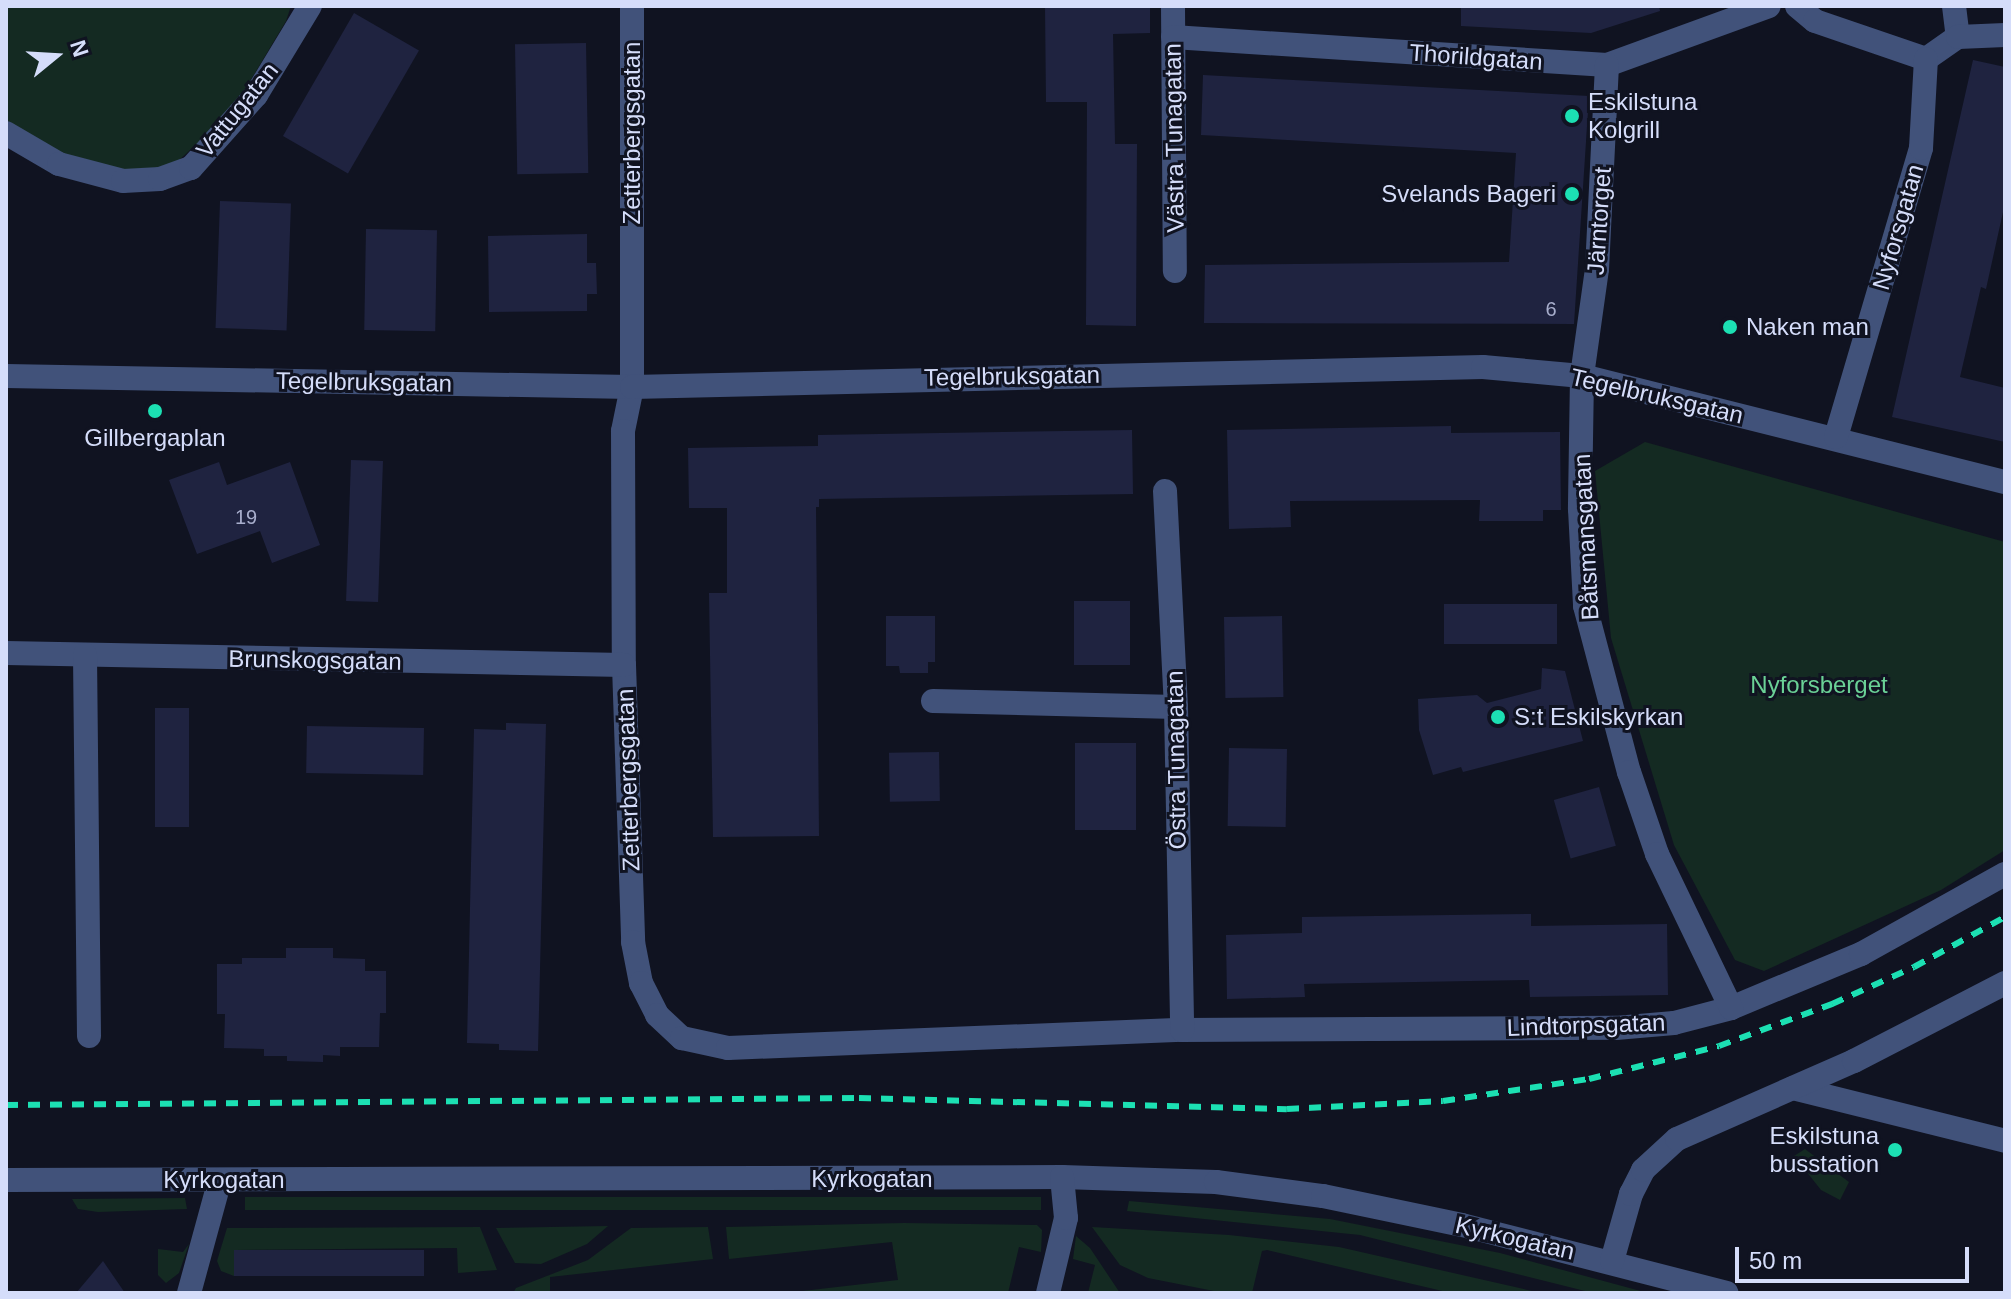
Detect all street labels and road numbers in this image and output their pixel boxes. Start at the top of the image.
street label: Thorildgatan [1408,38,1544,76]
street label: Zetterbergsgatan [618,42,646,224]
street label: Västra Tunagatan [1158,43,1190,233]
street label: Vattugatan [190,57,284,163]
street label: Nyforsgatan [1866,161,1930,293]
street label: Järntorget [1581,166,1617,276]
street label: Tegelbruksgatan [924,360,1100,392]
street label: Tegelbruksgatan [1568,362,1746,430]
street label: Tegelbruksgatan [276,366,452,398]
street label: Båtsmansgatan [1567,453,1605,621]
street label: Brunskogsgatan [228,644,402,676]
street label: Östra Tunagatan [1160,670,1192,850]
street label: Zetterbergsgatan [610,688,646,872]
street label: Lindtorpsgatan [1506,1008,1666,1042]
street label: Kyrkogatan [811,1165,933,1193]
street label: Kyrkogatan [163,1166,285,1194]
street label: Kyrkogatan [1453,1210,1577,1266]

